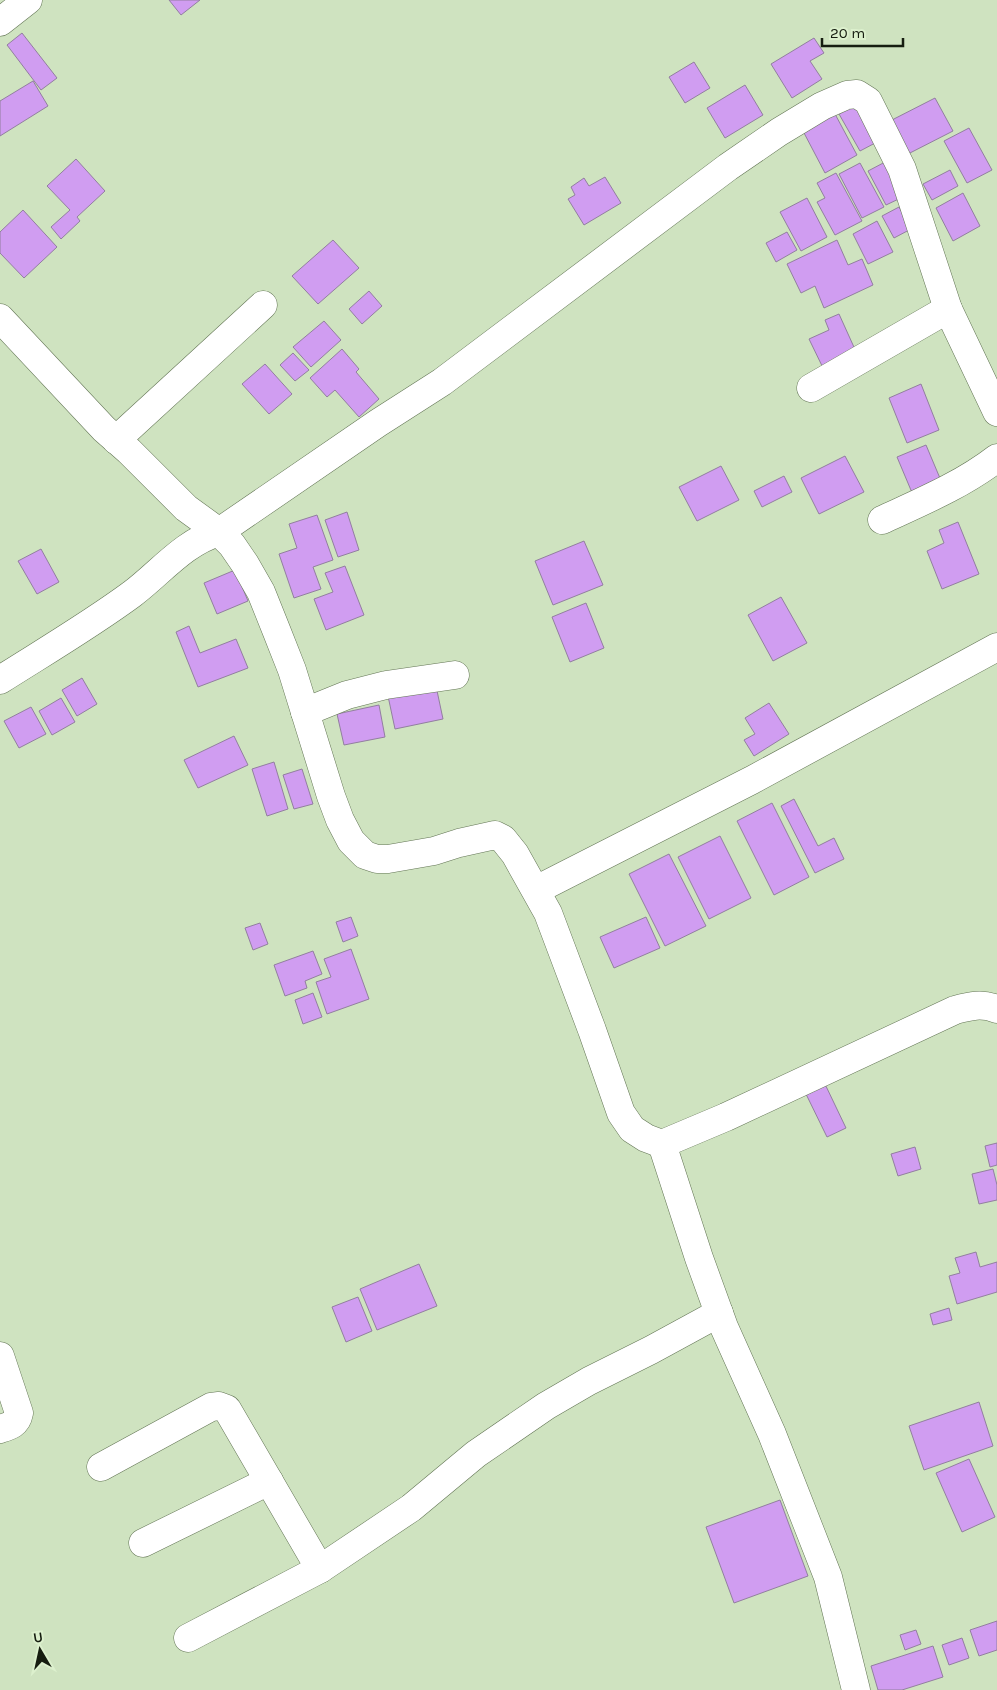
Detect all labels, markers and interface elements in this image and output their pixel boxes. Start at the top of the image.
scale bar [822,15,903,47]
text: 20 m [830,24,865,42]
north arrow [15,1625,65,1675]
text: U [32,1629,44,1647]

